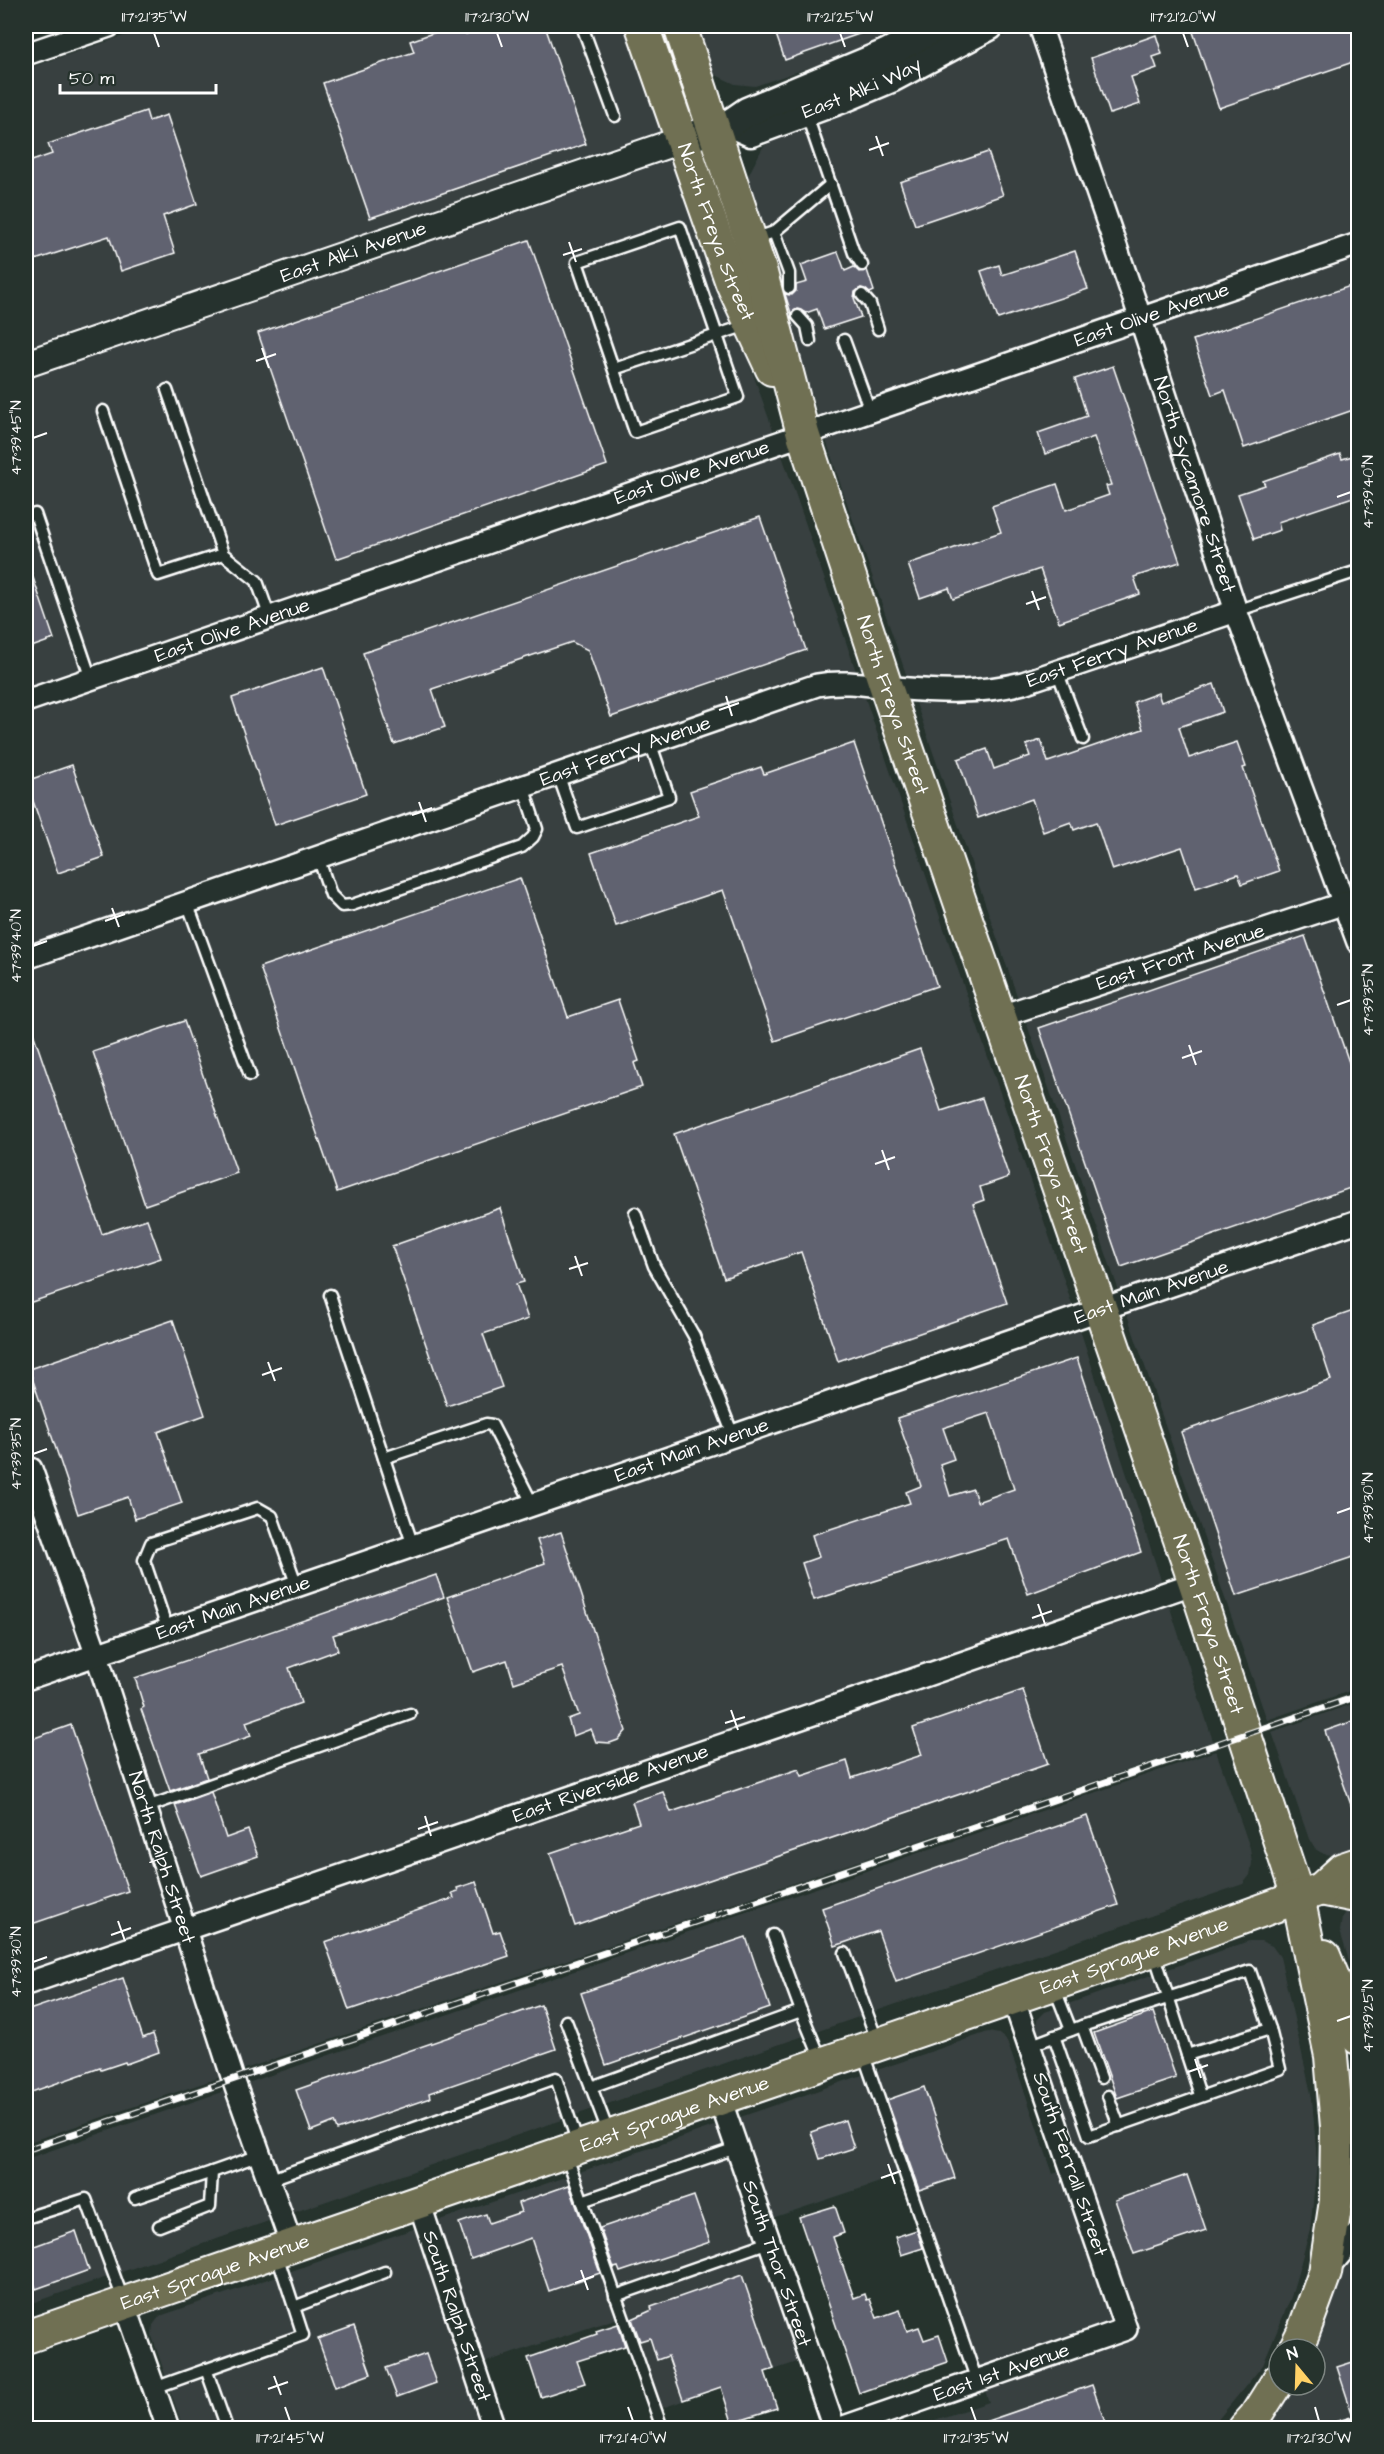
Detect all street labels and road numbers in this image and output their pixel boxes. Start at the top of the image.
street label: East Alki Way [798,50,927,126]
street label: North Freya Street [670,140,762,326]
street label: East Alki Avenue [277,214,430,290]
street label: East Olive Avenue [1070,275,1233,354]
street label: North Sycamore Street [1146,373,1243,596]
street label: East Olive Avenue [611,433,773,512]
street label: East Olive Avenue [151,591,314,670]
street label: East Ferry Avenue [1023,611,1202,695]
street label: North Freya Street [850,612,936,799]
street label: East Ferry Avenue [536,709,715,794]
street label: East Front Avenue [1093,916,1268,998]
street label: North Freya Street [1007,1072,1095,1258]
street label: East Main Avenue [1071,1253,1232,1331]
street label: East Main Avenue [611,1411,773,1489]
street label: North Freya Street [1165,1531,1251,1718]
street label: East Main Avenue [152,1568,314,1647]
street label: East Riverside Avenue [509,1737,712,1830]
street label: North Ralph Street [121,1768,203,1947]
street label: East Sprague Avenue [1036,1910,1232,2002]
street label: South Ferrall Street [1025,2068,1115,2260]
street label: East Sprague Avenue [577,2069,773,2160]
street label: South Thor Street [735,2176,819,2351]
street label: East Sprague Avenue [117,2227,313,2317]
street label: South Ralph Street [415,2227,498,2405]
street label: East 1st Avenue [930,2336,1073,2409]

